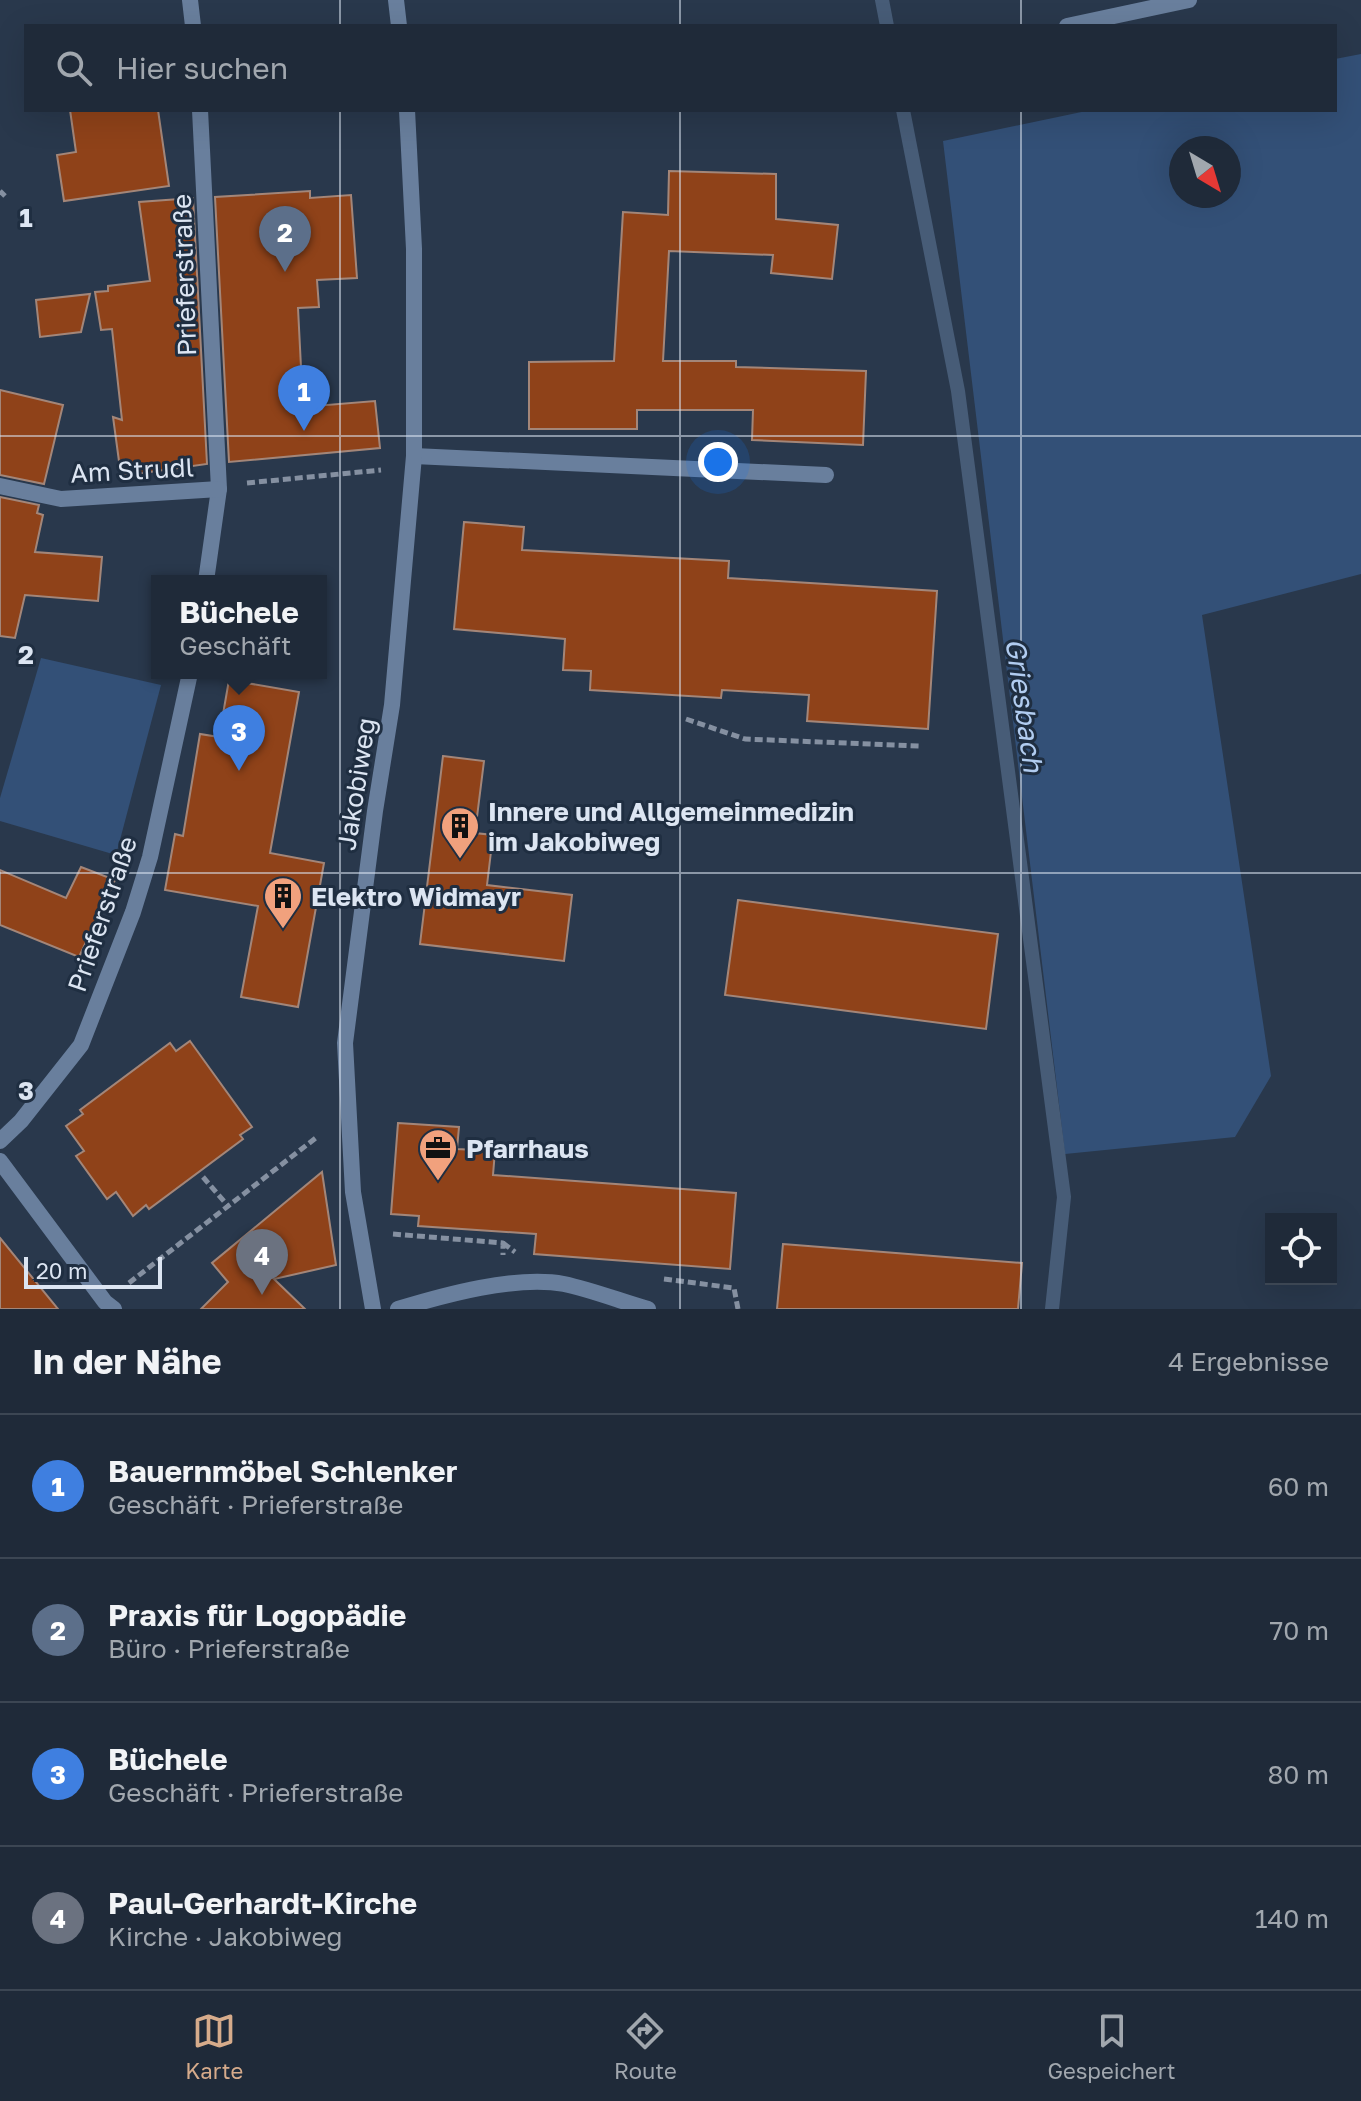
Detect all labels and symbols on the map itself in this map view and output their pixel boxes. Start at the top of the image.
north arrow [1169,136,1241,208]
street label: Prieferstraße [166,193,202,357]
text: 1 [19,202,33,233]
pin: 2 [259,206,311,272]
pin: 1 [278,365,330,431]
your location [698,442,738,482]
street label: Am Strudl [69,451,195,489]
water label: Griesbach [999,636,1051,776]
text: 2 [18,639,34,670]
pin: 3 [213,705,265,771]
street label: Jakobiweg [330,716,382,852]
place label: Innere und Allgemeinmedizin im Jakobiweg [488,796,854,857]
building icon: Innere und Allgemeinmedizin im Jakobiweg [439,805,481,860]
street label: Prieferstraße [61,832,143,996]
building icon: Elektro Widmayr [262,875,304,930]
place label: Elektro Widmayr [311,881,521,912]
text: 3 [18,1075,34,1106]
office icon: Pfarrhaus [417,1127,459,1182]
place label: Pfarrhaus [466,1133,589,1164]
pin: 4 [236,1229,288,1295]
scale bar [24,1253,162,1289]

